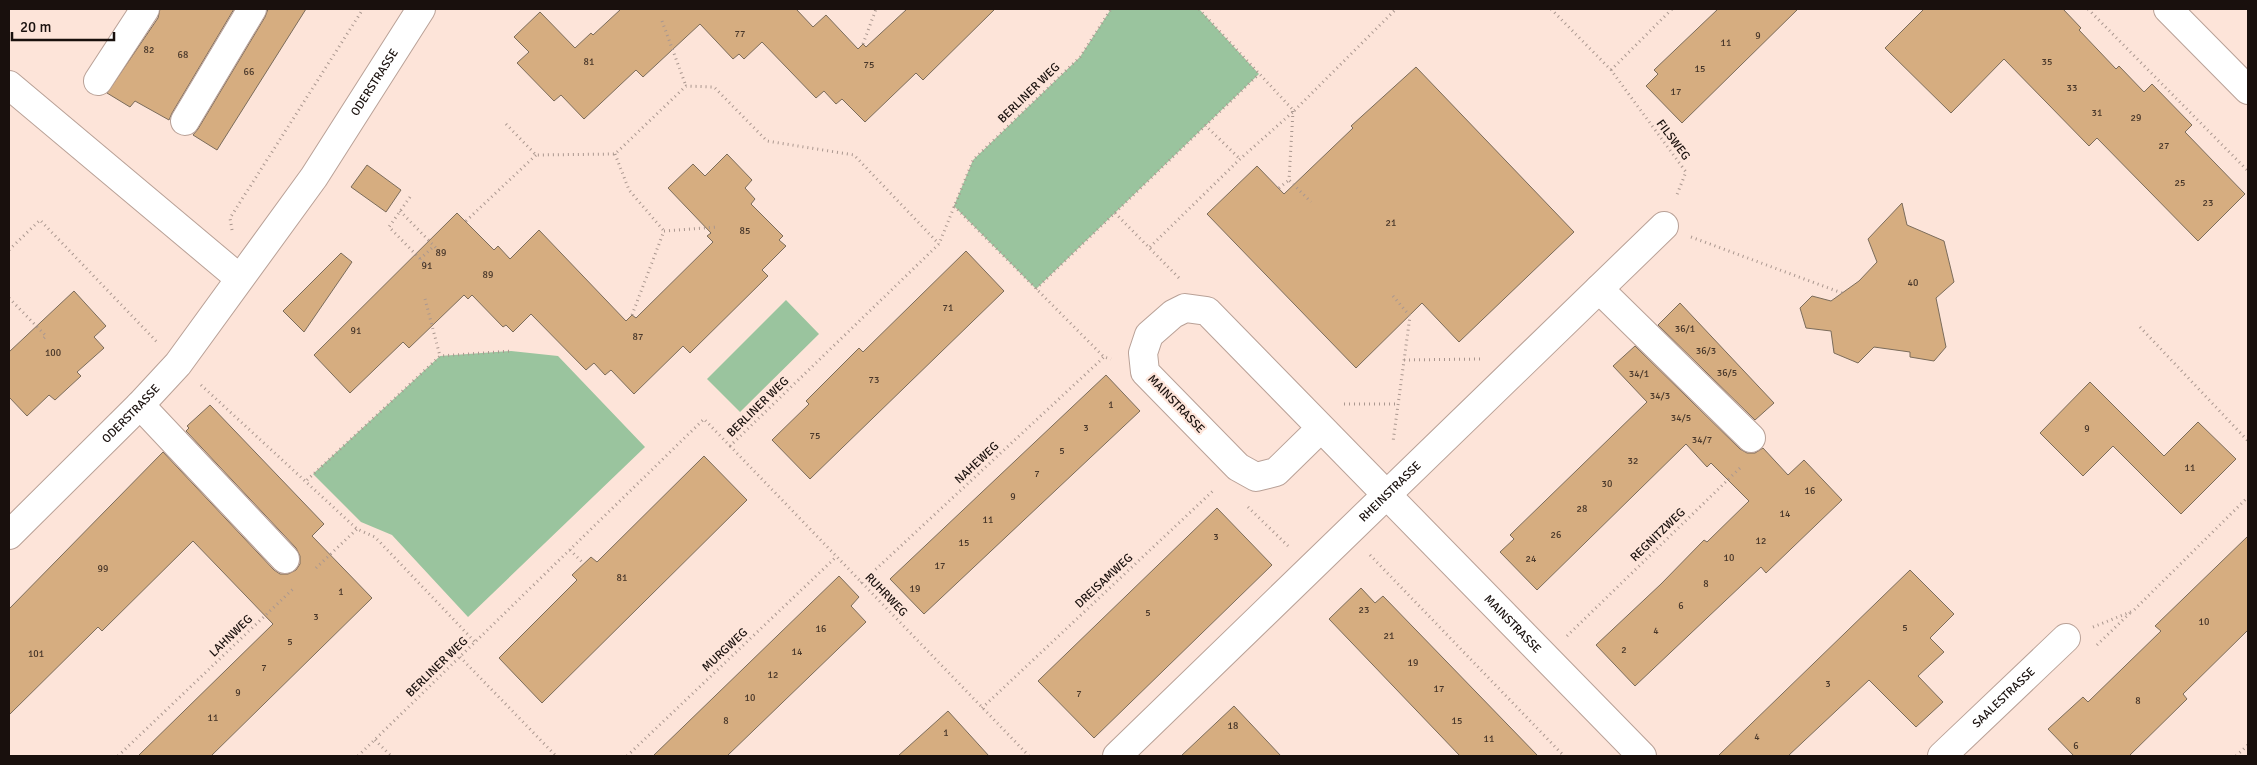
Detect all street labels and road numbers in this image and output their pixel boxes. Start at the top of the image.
street label: ODERSTRASSE [347,46,401,119]
street label: BERLINER WEG [995,60,1063,126]
street label: FILSWEG [1653,117,1693,163]
street label: MAINSTRASSE [1144,372,1208,437]
street label: BERLINER WEG [724,374,792,440]
street label: ODERSTRASSE [99,381,163,446]
street label: NAHEWEG [952,439,1002,487]
street label: RHEINSTRASSE [1356,458,1424,525]
street label: REGNITZWEG [1627,505,1689,565]
street label: DREISAMWEG [1072,550,1136,612]
street label: RUHRWEG [862,570,910,620]
street label: MAINSTRASSE [1481,591,1545,656]
street label: LAHNWEG [206,612,256,660]
street label: MURGWEG [699,625,751,675]
street label: BERLINER WEG [403,634,471,700]
street label: SAALESTRASSE [1969,664,2038,731]

